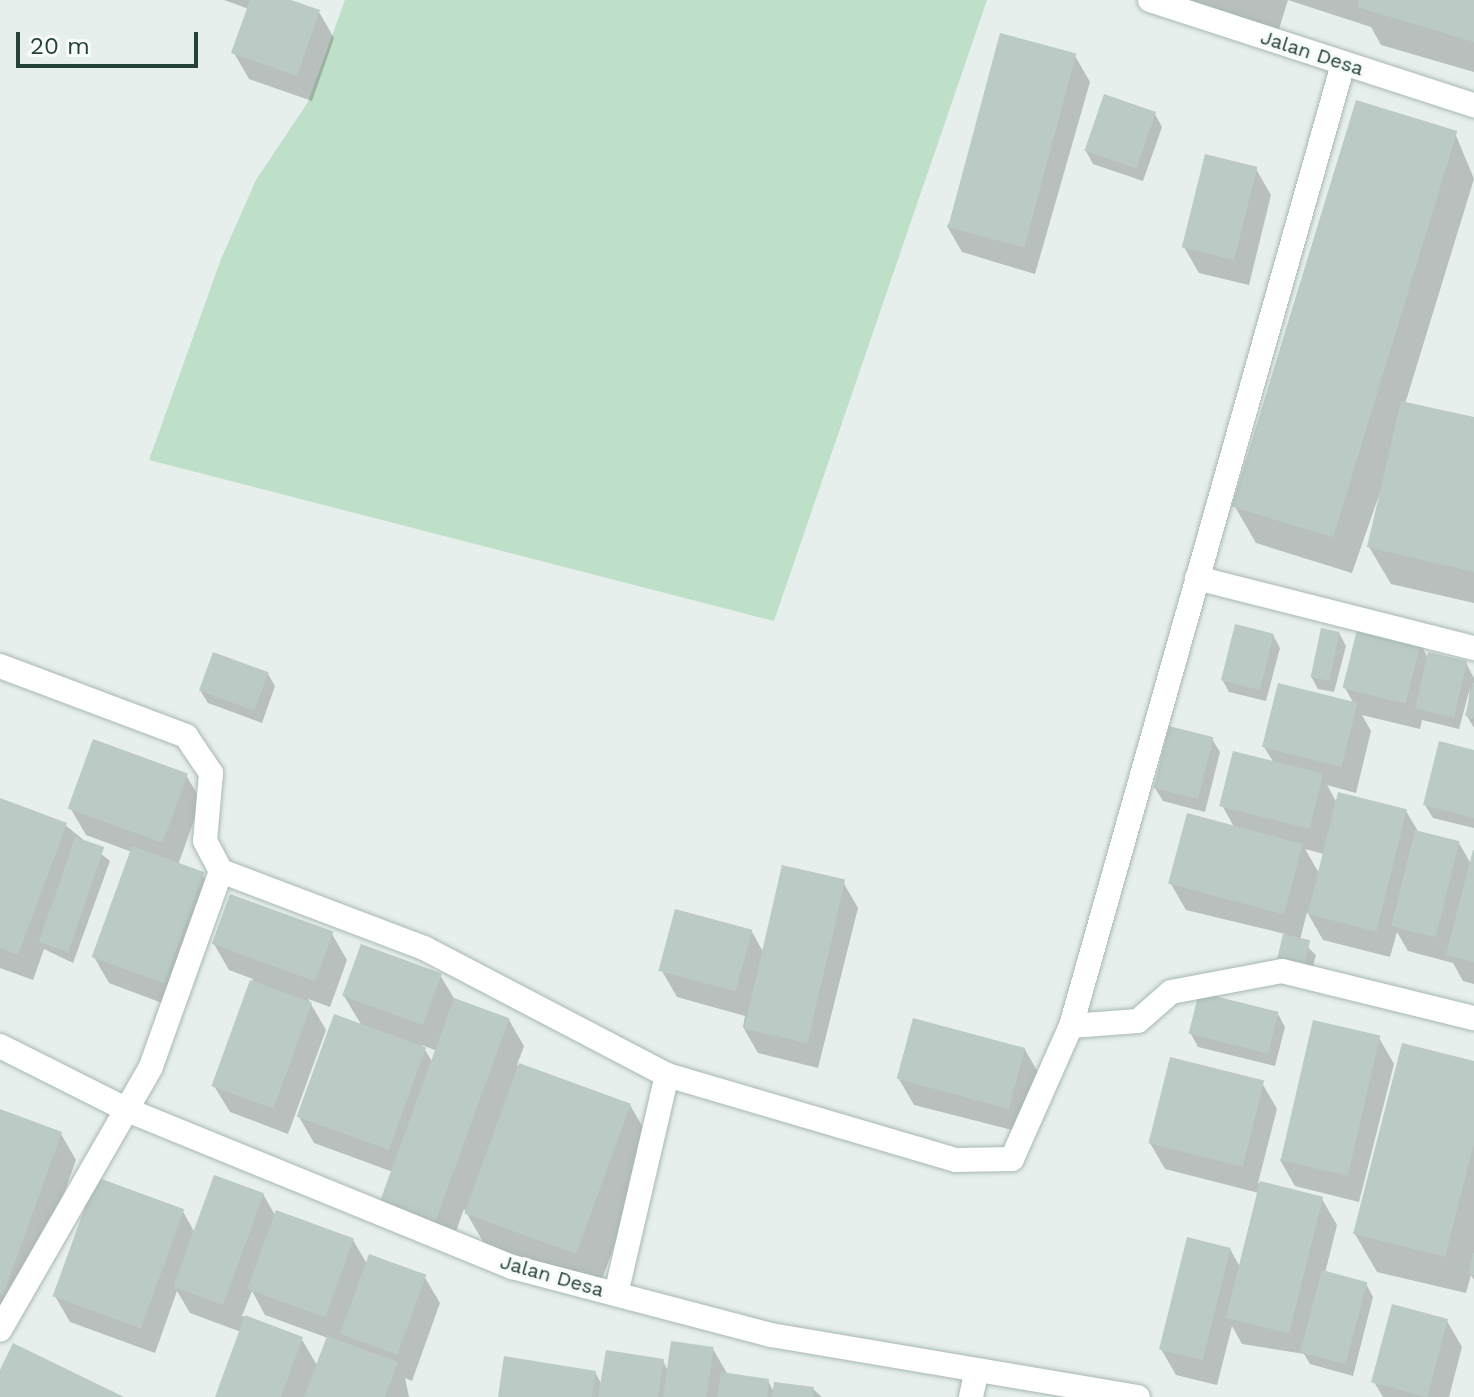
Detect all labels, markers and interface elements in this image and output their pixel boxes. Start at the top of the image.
scale bar [20,16,202,66]
street label: Jalan Desa [1258,25,1366,81]
text: 20 m [30,32,90,60]
street label: Jalan Desa [497,1250,607,1302]

